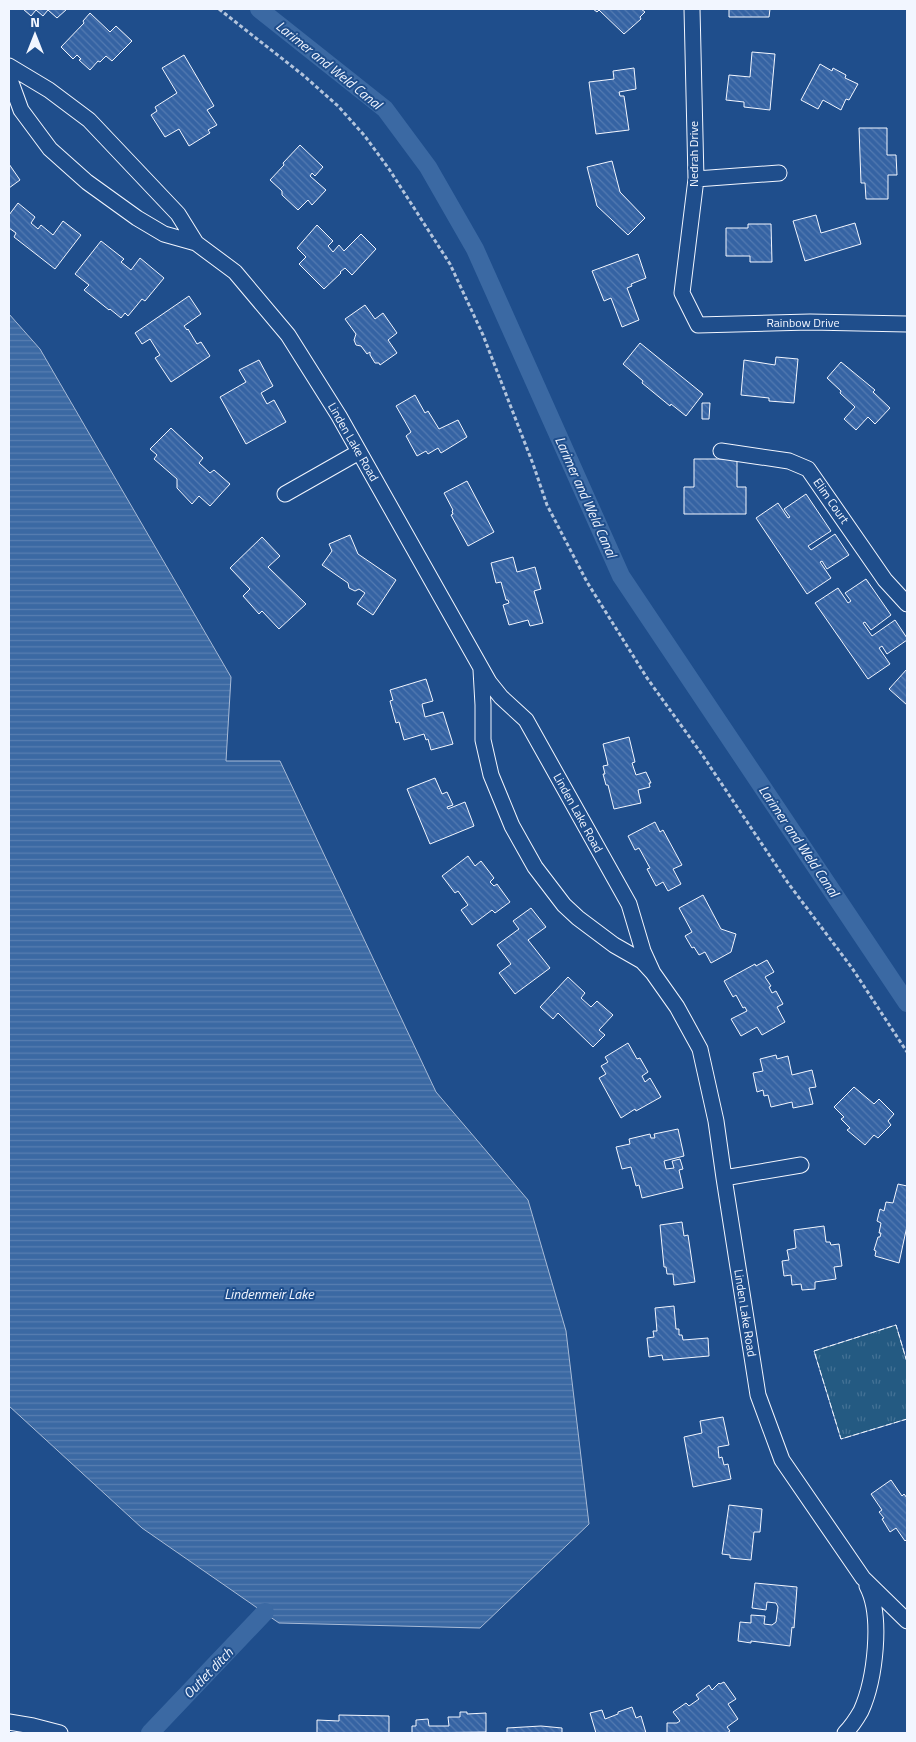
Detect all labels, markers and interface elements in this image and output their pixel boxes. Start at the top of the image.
north arrow [10,10,60,60]
text: N [30,11,40,32]
water label: Larimer and Weld Canal [272,15,388,115]
street label: Nedrah Drive [684,121,703,187]
street label: Rainbow Drive [766,313,840,332]
street label: Linden Lake Road [323,399,384,485]
water label: Larimer and Weld Canal [550,433,623,563]
street label: Elim Court [809,474,855,528]
street label: Linden Lake Road [549,770,608,856]
water label: Larimer and Weld Canal [754,781,846,902]
street label: Linden Lake Road [729,1268,762,1358]
water label: Lindenmeir Lake [224,1283,315,1304]
water label: Outlet ditch [178,1642,238,1703]

